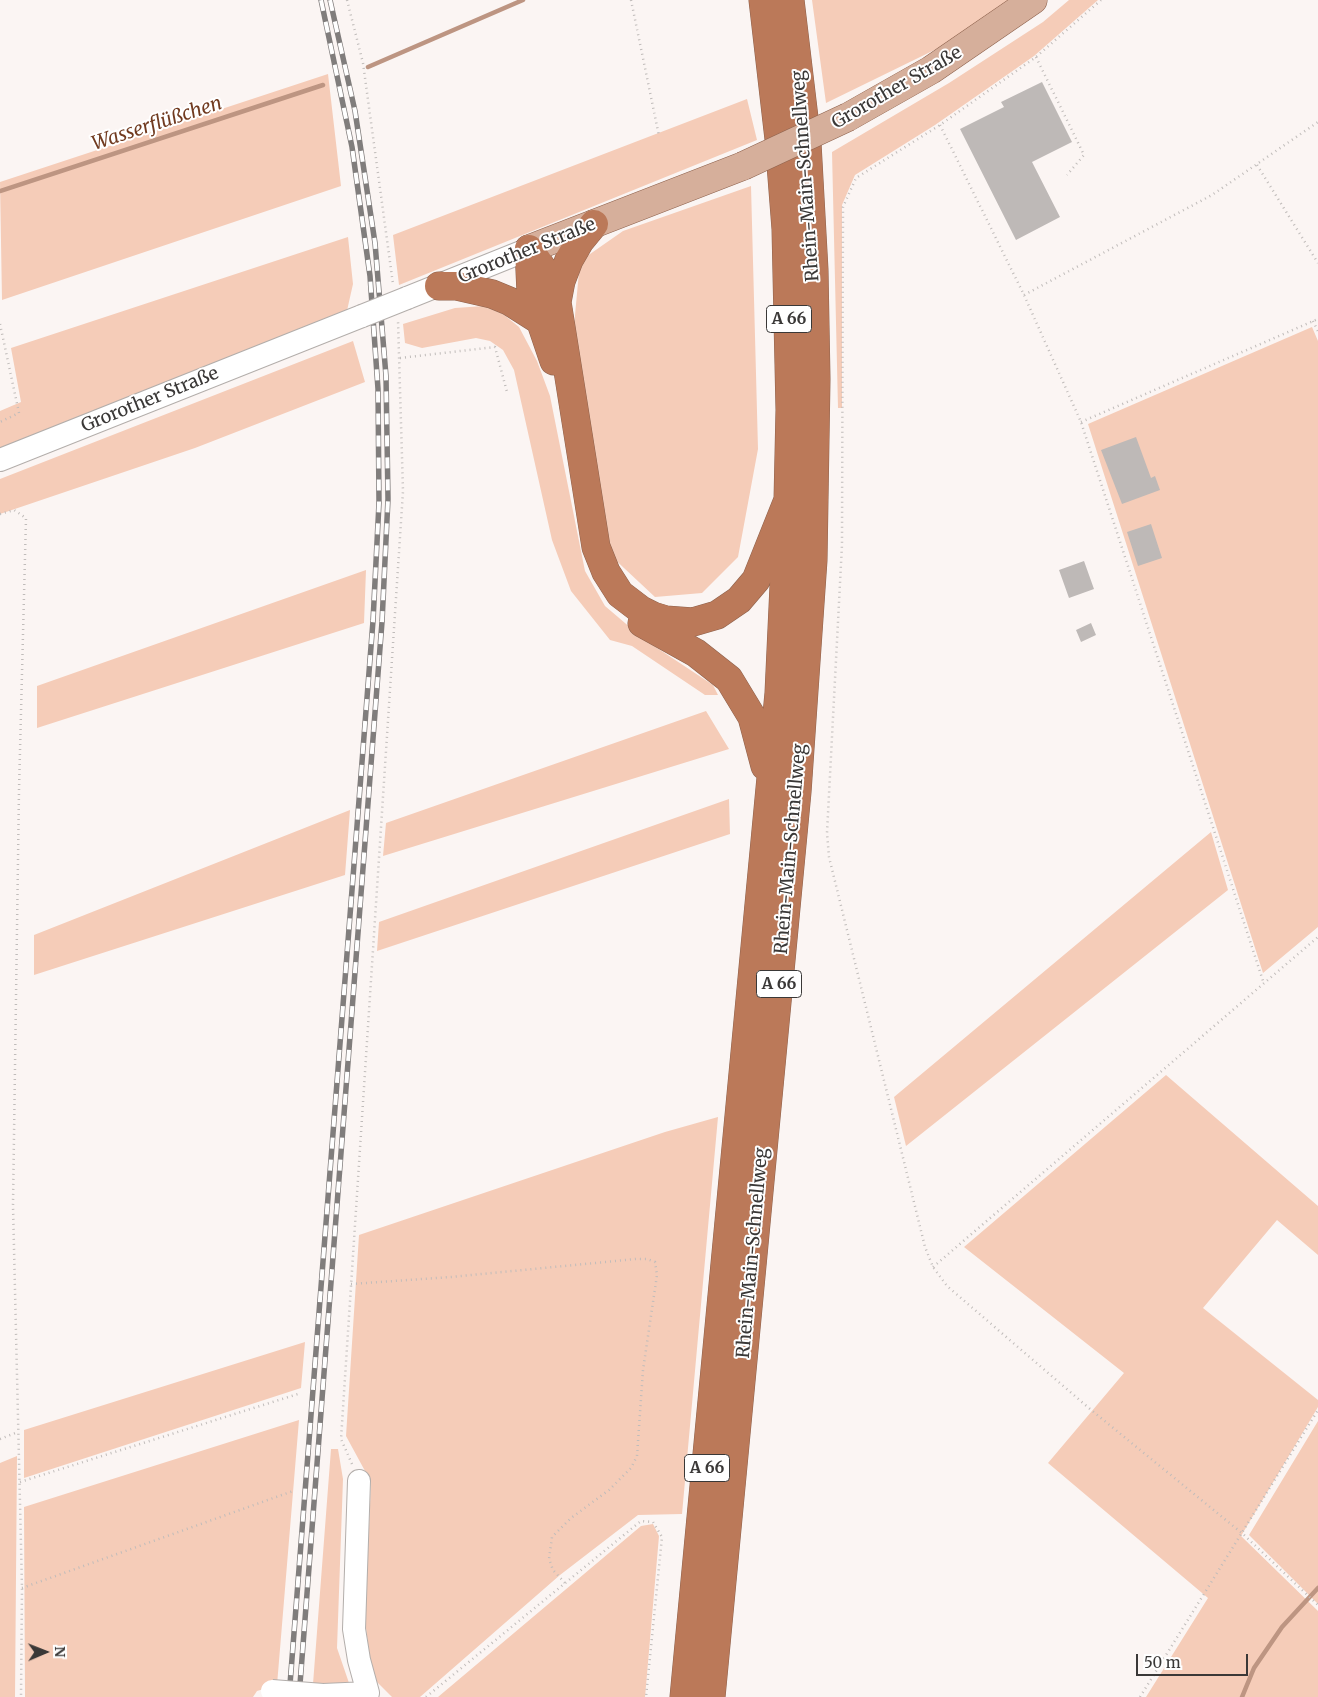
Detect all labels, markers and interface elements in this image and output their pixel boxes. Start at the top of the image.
street label: Grorother Straße [828,42,966,134]
street label: Rhein-Main-Schnellweg [788,70,824,282]
water label: Wasserflüßchen [89,92,225,156]
street label: Grorother Straße [455,214,599,288]
road number: A 66 [766,306,812,332]
street label: Grorother Straße [78,363,222,437]
street label: Rhein-Main-Schnellweg [771,743,811,955]
road number: A 66 [756,971,802,998]
street label: Rhein-Main-Schnellweg [733,1147,773,1359]
road number: A 66 [684,1455,730,1482]
north arrow [20,1627,70,1677]
scale bar [1138,1644,1250,1676]
text: N [51,1646,69,1657]
text: 50 m [1144,1653,1181,1672]

